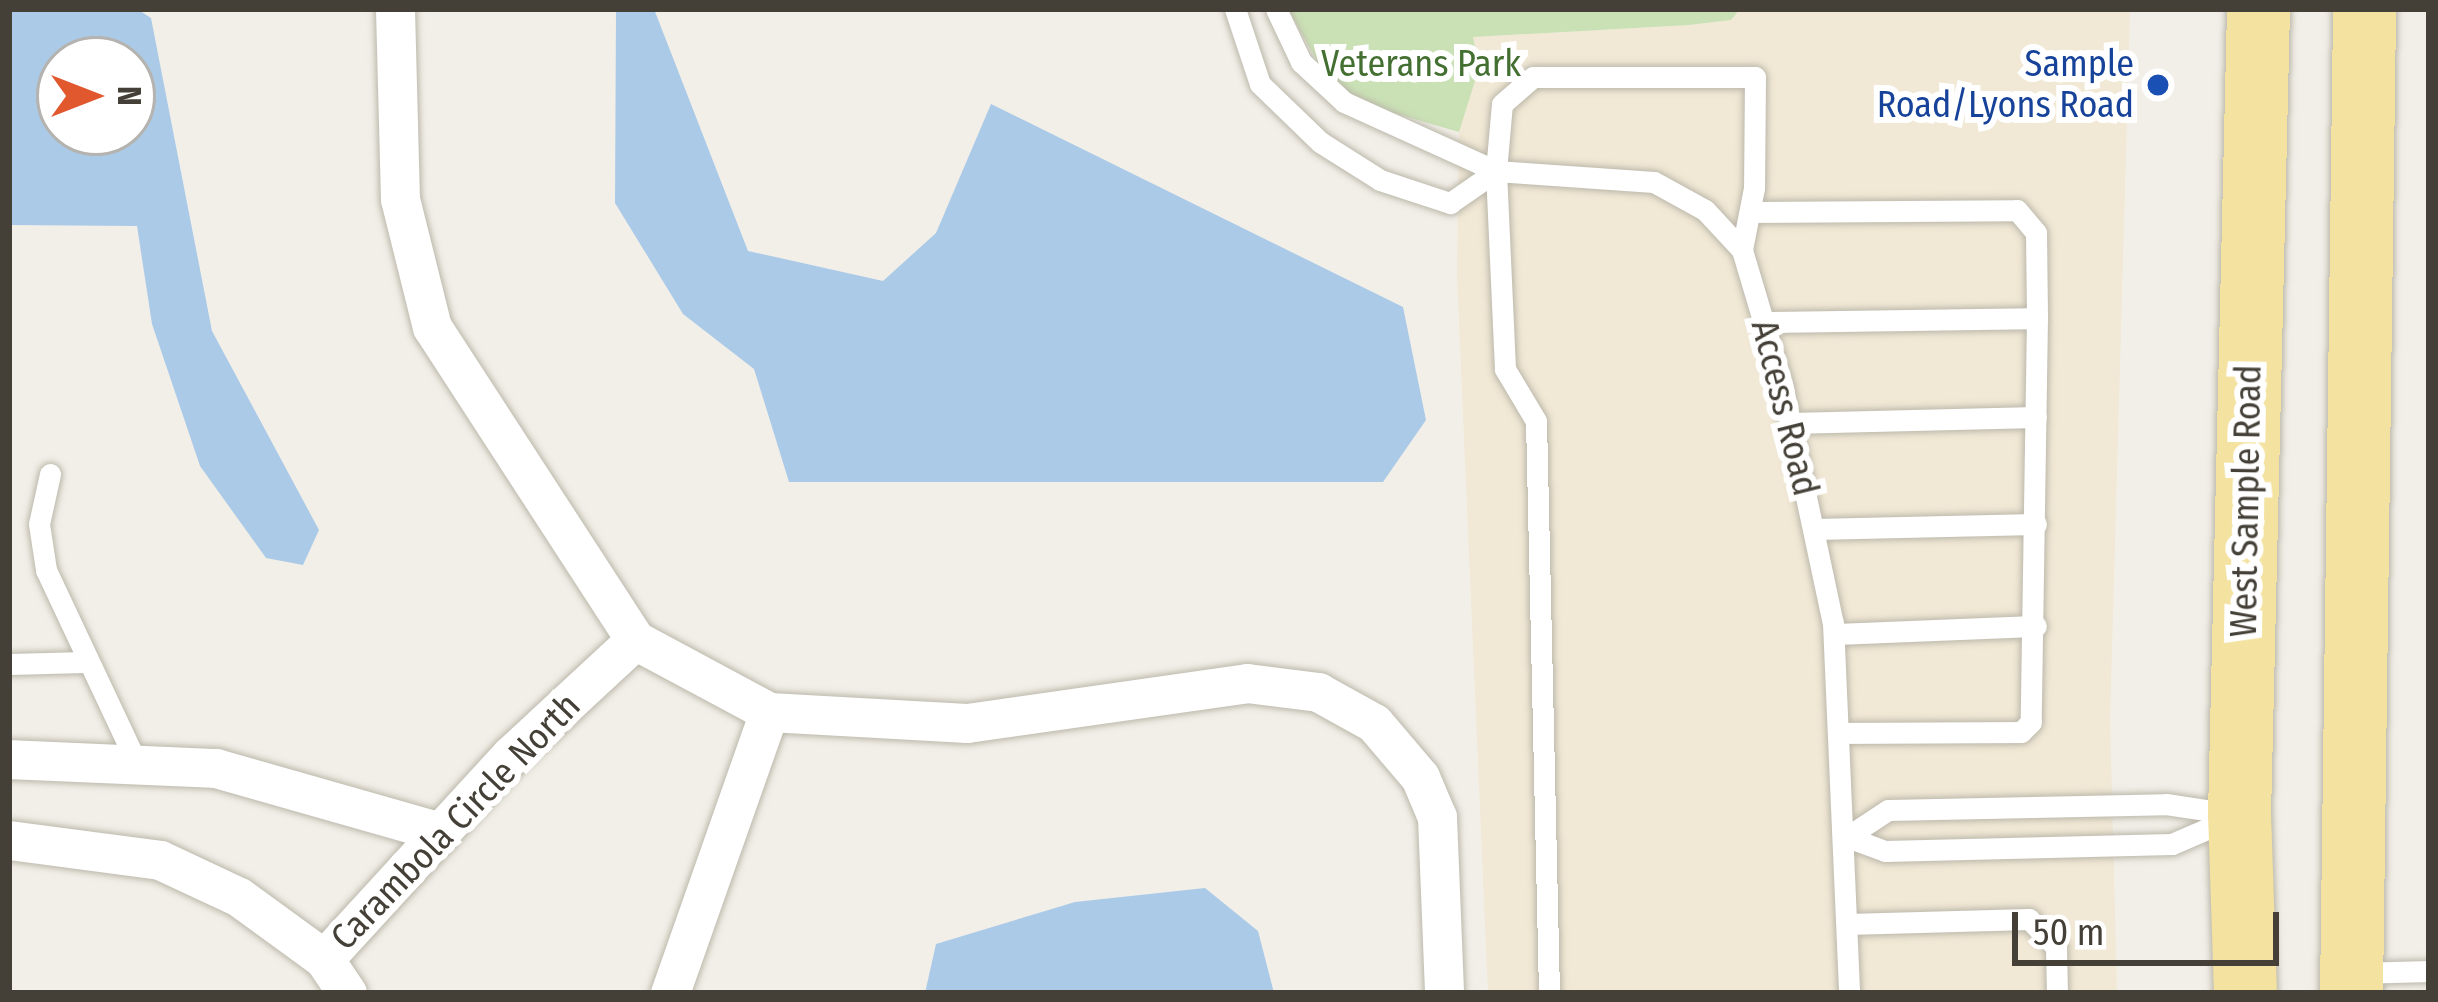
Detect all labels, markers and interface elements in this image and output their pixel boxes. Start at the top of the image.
north arrow [36,36,156,156]
place label: Sample Road/Lyons Road [1877,42,2134,127]
park label: Veterans Park [1321,43,1521,87]
marker: Sample Road/Lyons Road [2145,72,2171,98]
text: N [109,86,149,106]
street label: Access Road [1741,316,1827,500]
street label: West Sample Road [2223,364,2271,638]
street label: Carambola Circle North [322,685,590,959]
scale bar [2018,888,2285,962]
text: 50 m [2033,911,2104,955]

